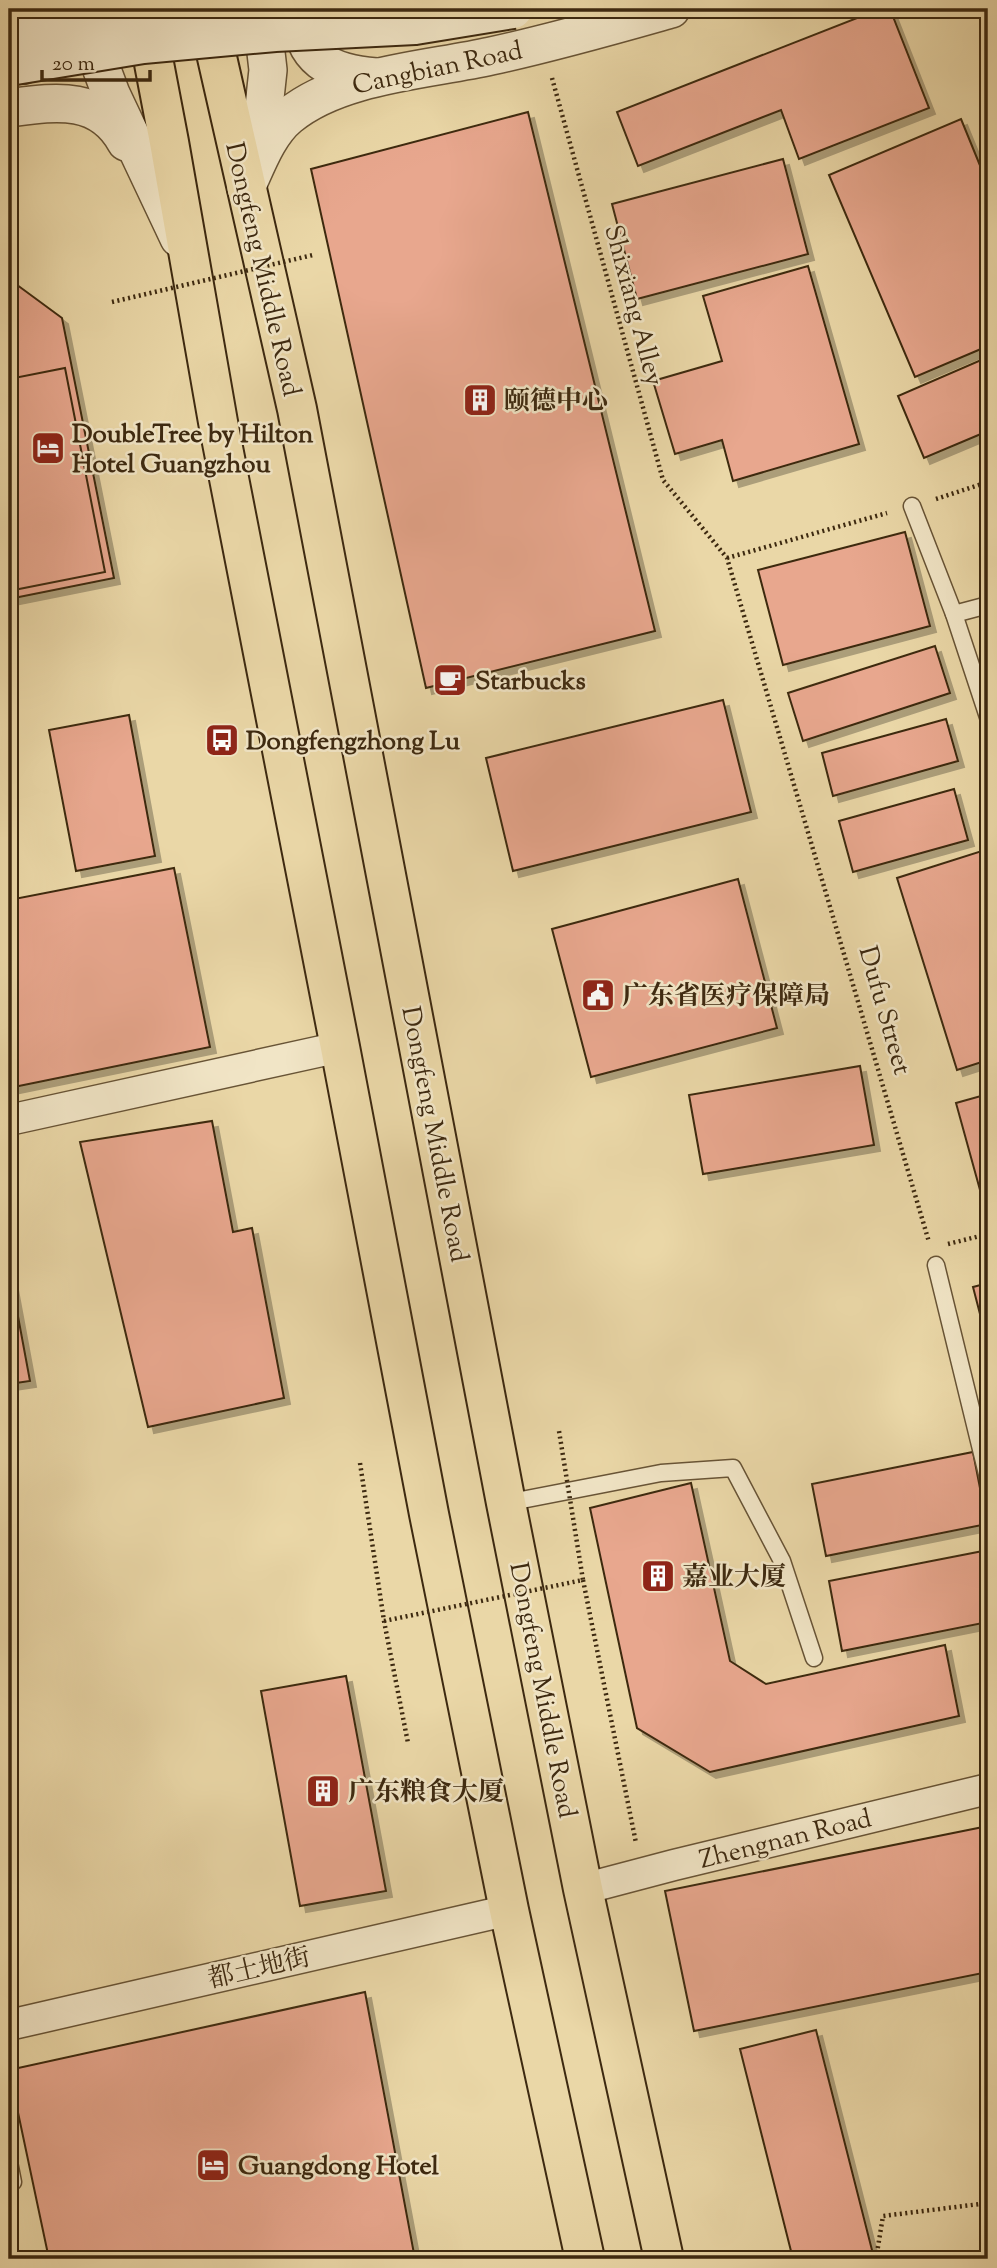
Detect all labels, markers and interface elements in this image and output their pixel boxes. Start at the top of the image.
street label: Cangbian Road [349,33,526,106]
scale bar [42,38,150,82]
text: 20 m [52,50,95,80]
street label: Dongfeng Middle Road [214,139,309,401]
street label: Shixiang Alley [593,221,672,390]
building icon: 颐德中心 [461,381,499,419]
place label: 颐德中心 [504,384,608,421]
place label: DoubleTree by Hilton Hotel Guangzhou [72,417,314,484]
hotel icon: DoubleTree by Hilton Hotel Guangzhou [29,429,67,467]
cafe icon: Starbucks [431,661,469,699]
place label: Starbucks [475,664,586,701]
bus stop icon: Dongfengzhong Lu [203,721,241,759]
place label: Dongfengzhong Lu [246,724,460,761]
street label: Dufu Street [848,942,920,1079]
public building icon: 广东省医疗保障局 [579,976,617,1014]
place label: 广东省医疗保障局 [622,979,830,1016]
street label: Dongfeng Middle Road [391,1003,477,1266]
building icon: 嘉业大厦 [639,1557,677,1595]
street label: Dongfeng Middle Road [499,1559,585,1822]
place label: 嘉业大厦 [682,1560,786,1597]
building icon: 广东粮食大厦 [304,1772,342,1810]
place label: 广东粮食大厦 [348,1775,504,1812]
street label: Zhengnan Road [696,1801,876,1880]
street label: 都土地街 [205,1940,314,1999]
hotel icon: Guangdong Hotel [194,2146,232,2184]
place label: Guangdong Hotel [238,2149,439,2186]

